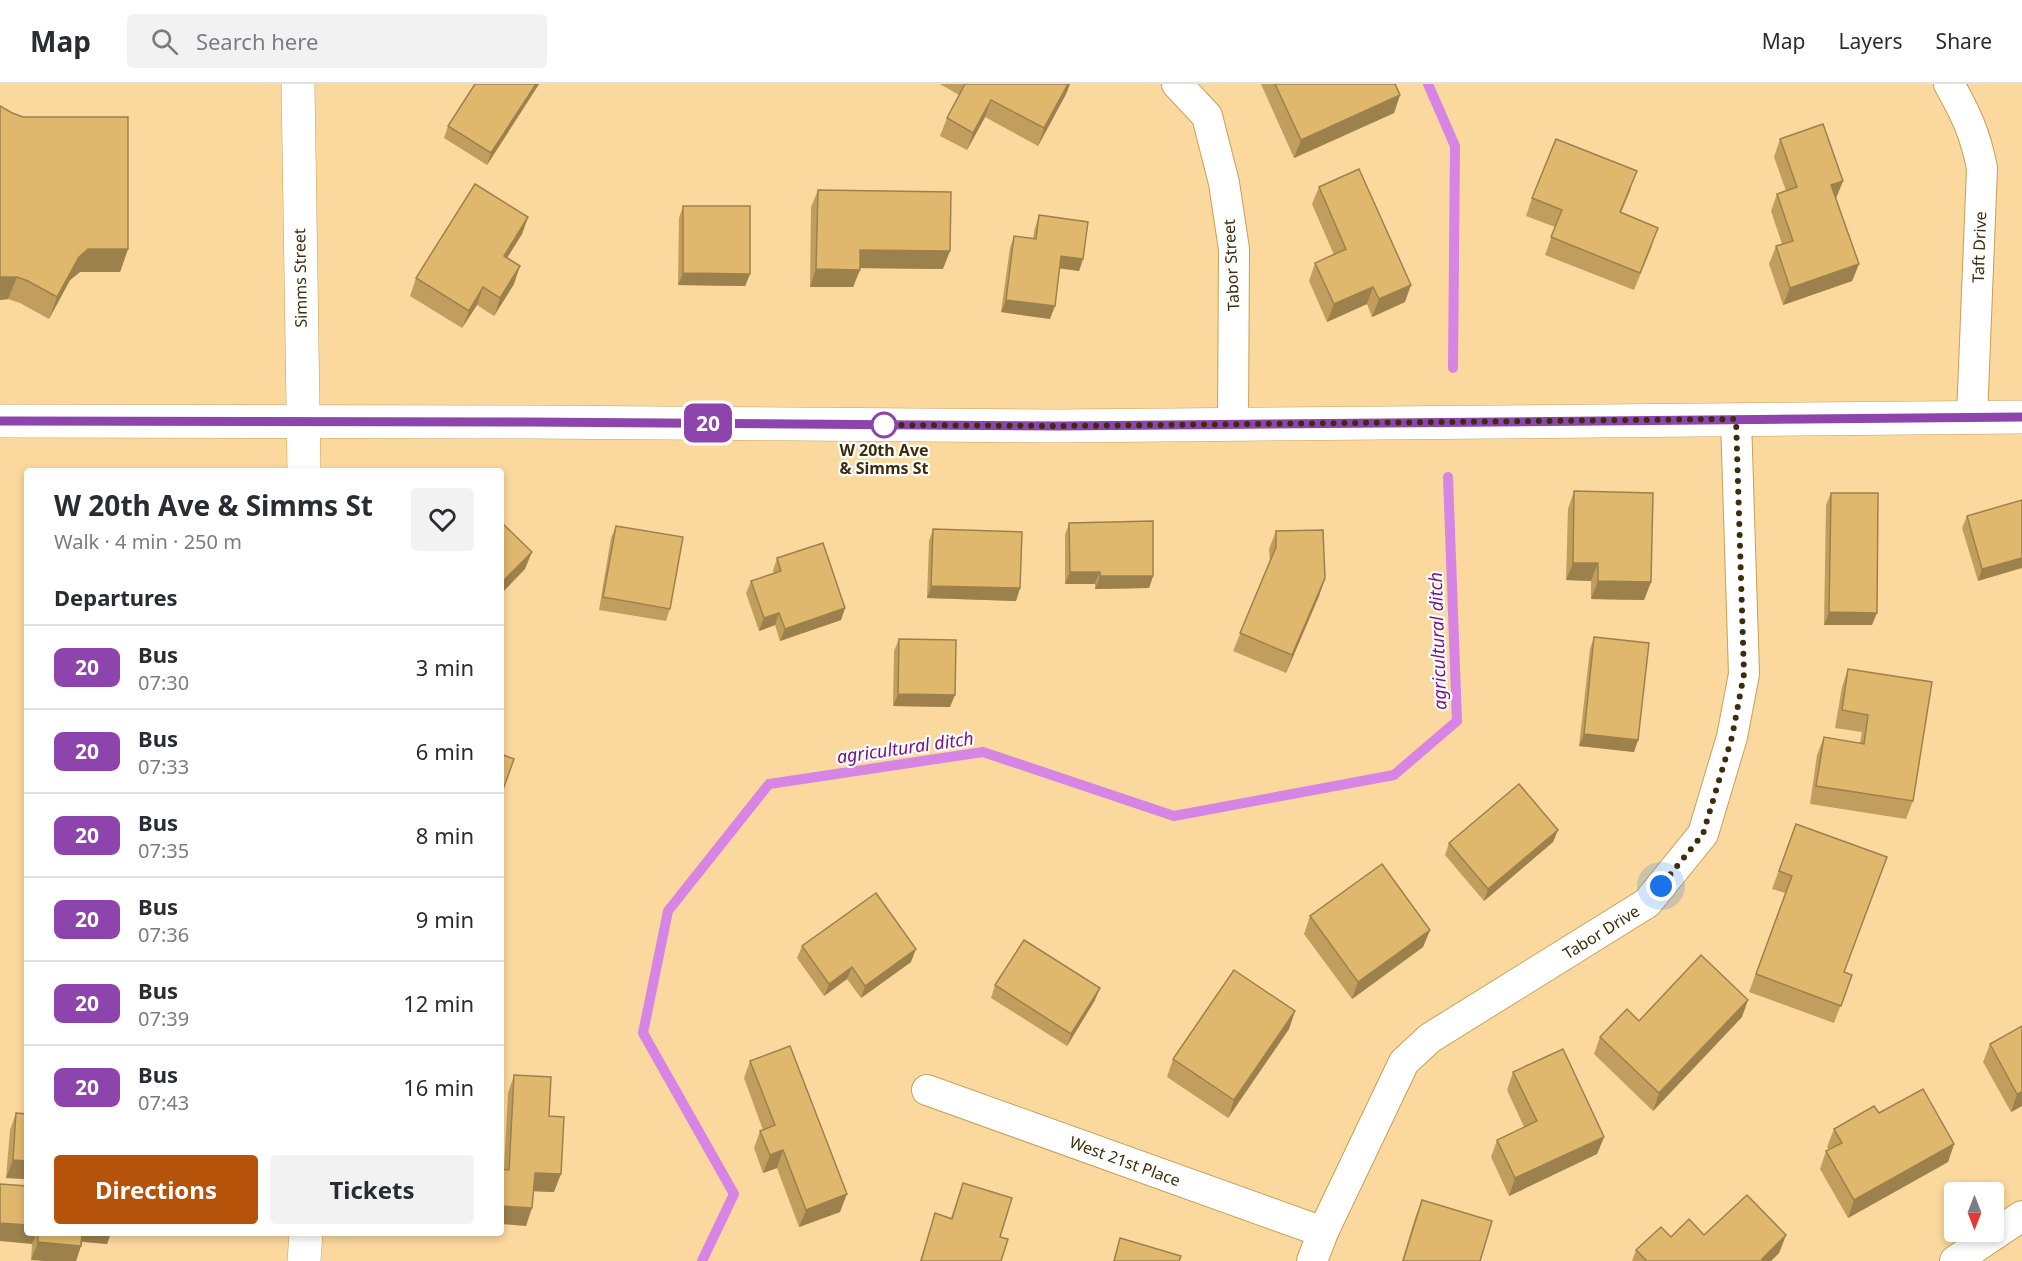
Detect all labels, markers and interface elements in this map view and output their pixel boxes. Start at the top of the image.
search box [127,14,547,68]
text: Map [30,22,91,60]
icon: search [148,25,181,58]
text: Search here [196,26,318,56]
text: Map [1762,27,1806,55]
text: Layers [1839,27,1903,55]
text: Share [1936,27,1992,55]
street label: Taft Drive [1967,211,1991,283]
street label: Tabor Street [1218,218,1244,311]
street label: Simms Street [288,228,312,328]
line badge: 20 [681,404,735,442]
text: 20 [696,409,720,437]
marker: W 20th Ave & Simms St [871,412,897,438]
place label: W 20th Ave & Simms St [839,439,929,479]
text: W 20th Ave & Simms St [54,486,373,524]
button: heart [411,488,474,551]
text: Walk · 4 min · 250 m [54,528,242,555]
water label: agricultural ditch [1423,572,1451,710]
text: Departures [54,582,178,612]
text: Bus [138,639,178,669]
text: 3 min [416,652,474,682]
text: 20 [75,653,99,681]
text: 07:30 [138,669,189,696]
text: Bus [138,723,178,753]
water label: agricultural ditch [835,726,975,768]
text: 6 min [416,736,474,766]
text: 20 [75,737,99,765]
text: 07:33 [138,753,189,780]
text: Bus [138,807,178,837]
text: 8 min [416,820,474,850]
text: 20 [75,821,99,849]
text: 07:35 [138,837,189,864]
your location [1646,871,1676,901]
text: Bus [138,891,178,921]
street label: Tabor Drive [1559,900,1643,964]
text: 9 min [416,904,474,934]
text: 20 [75,905,99,933]
text: 07:36 [138,921,189,948]
text: Bus [138,975,178,1005]
text: 12 min [403,988,474,1018]
text: 20 [75,989,99,1017]
text: 07:39 [138,1005,189,1032]
text: Bus [138,1059,178,1089]
text: 16 min [403,1072,474,1102]
text: 20 [75,1073,99,1101]
text: 07:43 [138,1089,189,1116]
street label: West 21st Place [1066,1131,1184,1191]
button: Directions [54,1155,258,1224]
button: Tickets [270,1155,474,1224]
north arrow [1944,1182,2004,1242]
map controls [1944,1182,2004,1242]

